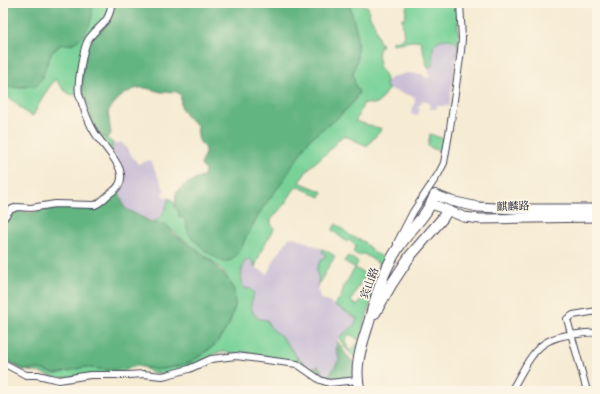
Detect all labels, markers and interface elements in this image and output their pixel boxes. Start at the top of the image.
street label: 麒麟路 [496,199,530,216]
street label: 宾山路 [358,265,383,302]

